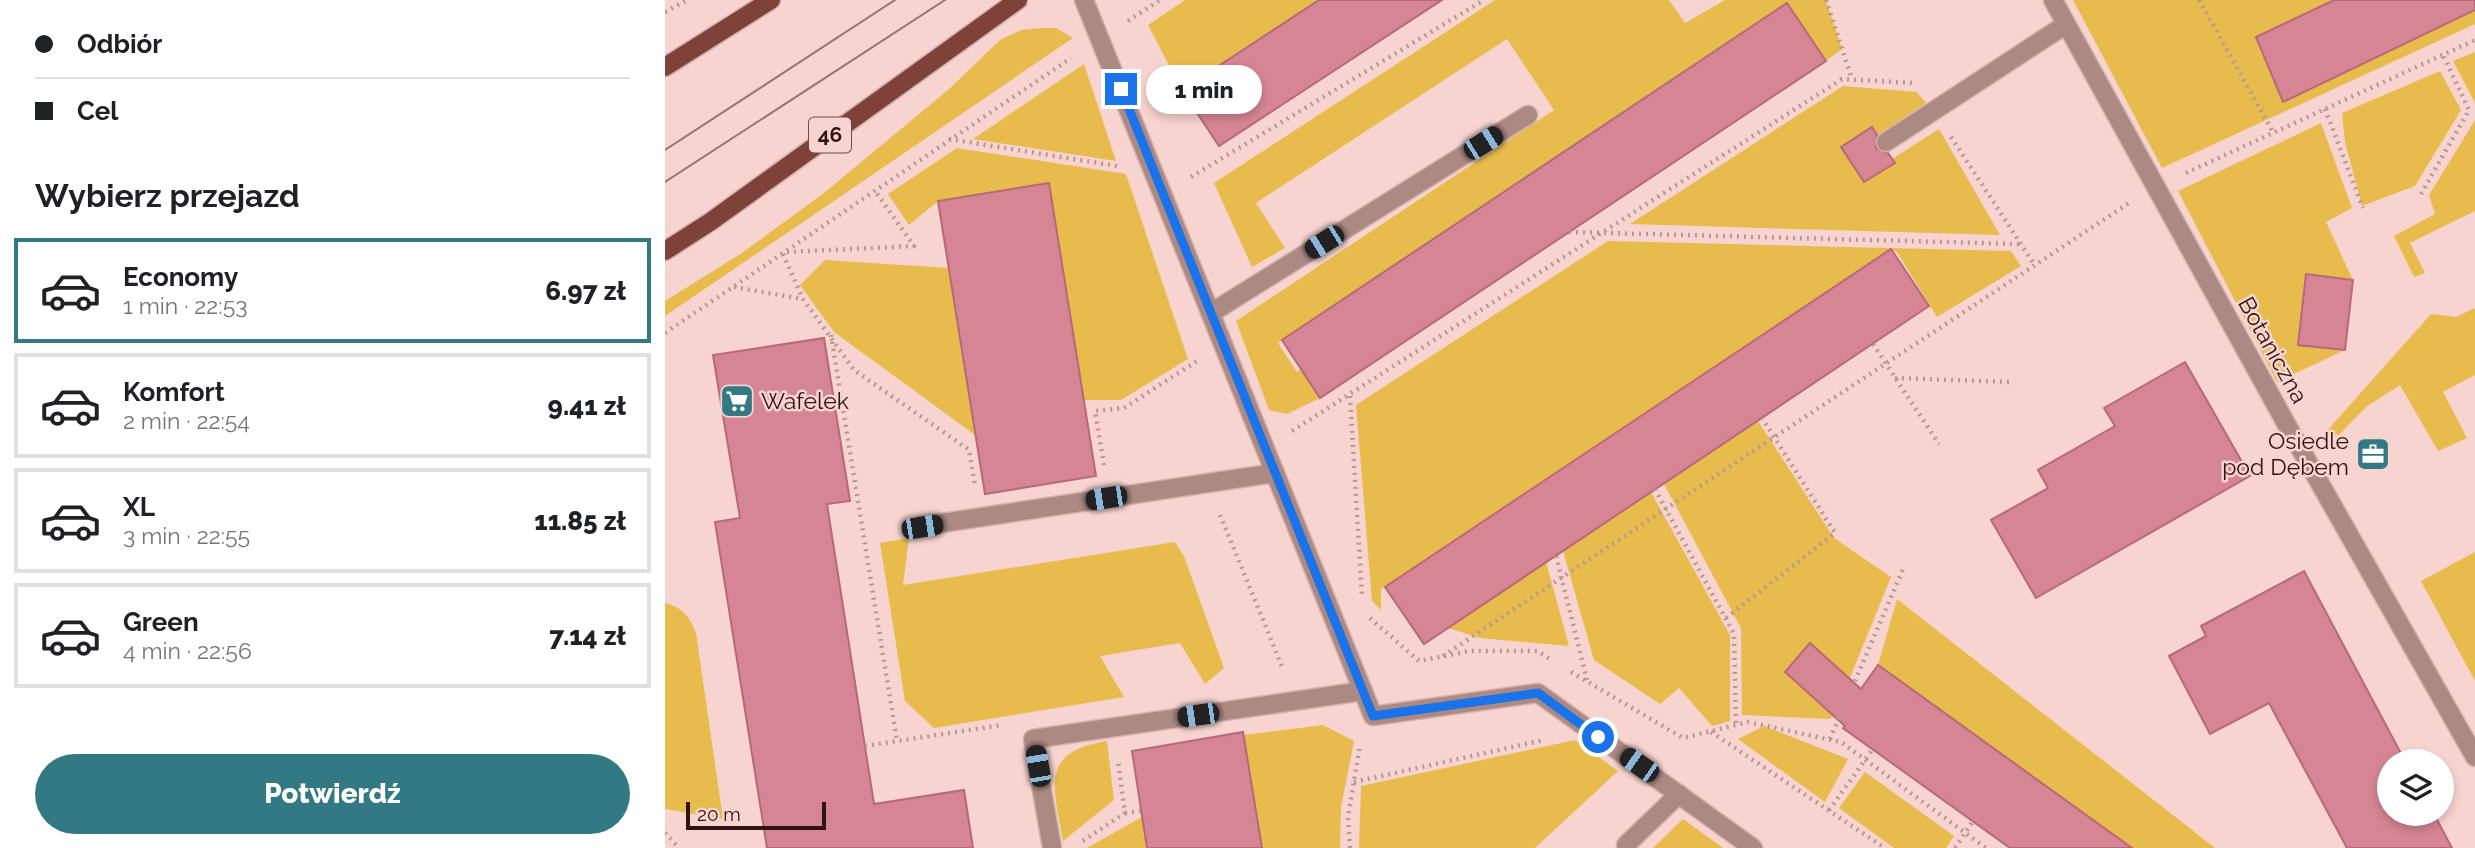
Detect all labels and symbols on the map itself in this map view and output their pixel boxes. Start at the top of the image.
callout: 1 min [1145,64,1261,114]
route end [1105,73,1137,105]
road number: 46 [809,118,851,152]
car [1460,123,1507,163]
car [1301,222,1348,262]
street label: Botaniczna [2233,292,2314,408]
supermarket icon: Wafelek [718,382,756,420]
place label: Wafelek [761,387,849,414]
place label: Osiedle pod Dębem [2222,427,2349,480]
office icon: Osiedle pod Dębem [2354,435,2392,473]
car [1084,484,1129,512]
car [900,513,945,541]
car [1176,702,1221,728]
route start [1582,721,1614,753]
car [1025,743,1052,789]
car [1616,744,1663,786]
scale bar [686,799,826,831]

